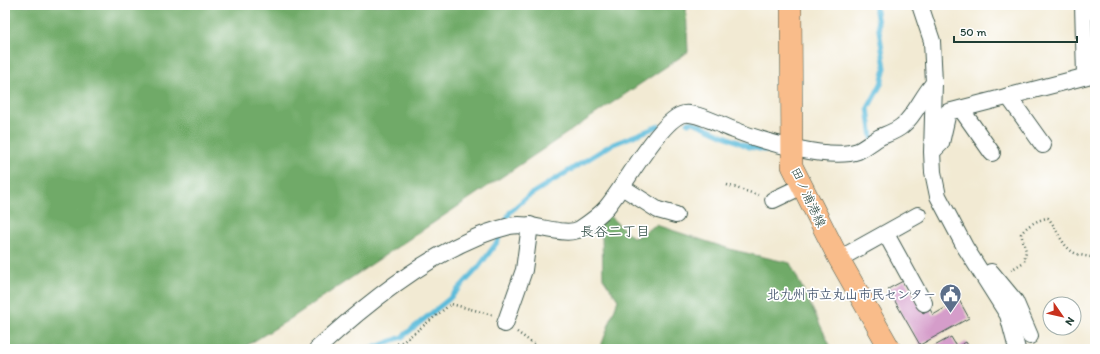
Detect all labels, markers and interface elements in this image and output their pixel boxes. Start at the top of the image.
scale bar [954,18,1077,44]
text: 50 m [960,25,986,39]
street label: 田ノ浦港線 [788,165,829,231]
district label: 長谷二丁目 [580,223,650,240]
public building icon: 北九州市立丸山市民センター [938,281,964,314]
place label: 北九州市立丸山市民センター [767,287,936,302]
north arrow [1042,296,1082,336]
text: N [1062,315,1077,328]

